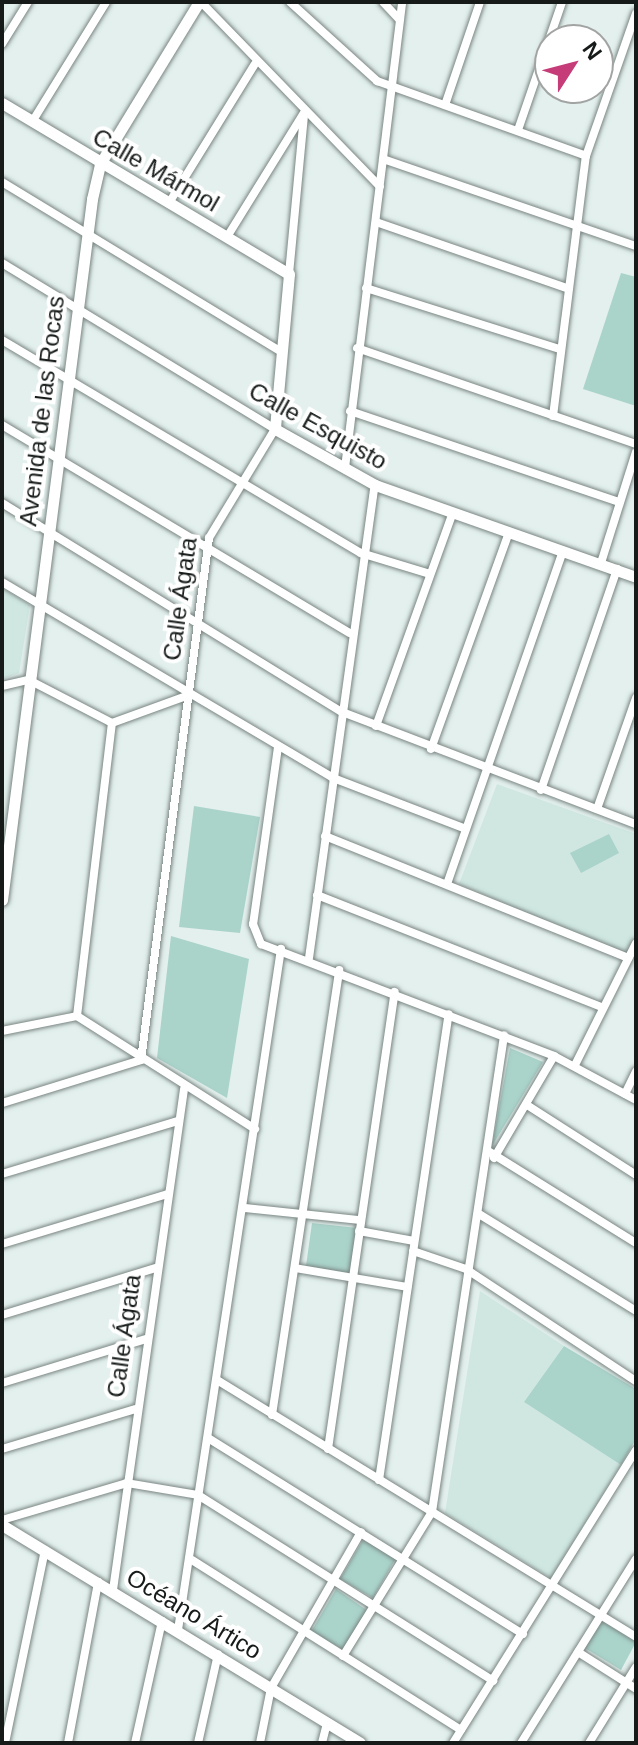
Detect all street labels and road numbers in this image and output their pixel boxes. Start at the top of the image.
street label: Calle Mármol [88,122,224,218]
street label: Avenida de las Rocas [14,294,70,528]
street label: Calle Esquisto [244,376,392,476]
street label: Calle Ágata [157,536,203,662]
street label: Calle Ágata [101,1273,147,1399]
street label: Océano Ártico [121,1562,267,1666]

